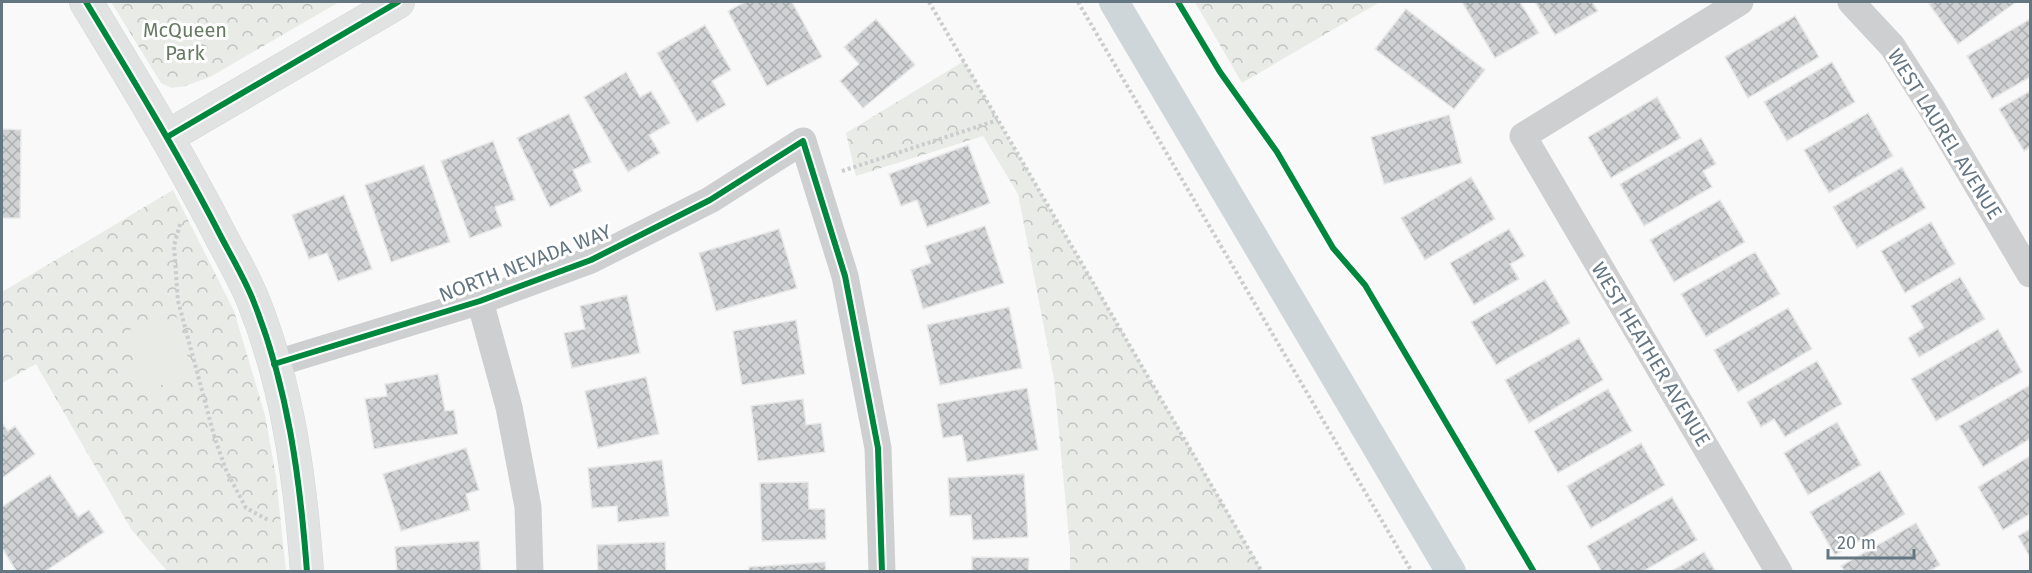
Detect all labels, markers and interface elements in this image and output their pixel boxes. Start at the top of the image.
park label: McQueen Park [143,18,227,65]
street label: WEST LAUREL AVENUE [1883,44,2007,224]
street label: NORTH NEVADA WAY [435,219,615,307]
street label: WEST HEATHER AVENUE [1586,258,1716,450]
scale bar [1828,522,1914,560]
text: 20 m [1837,532,1876,554]

